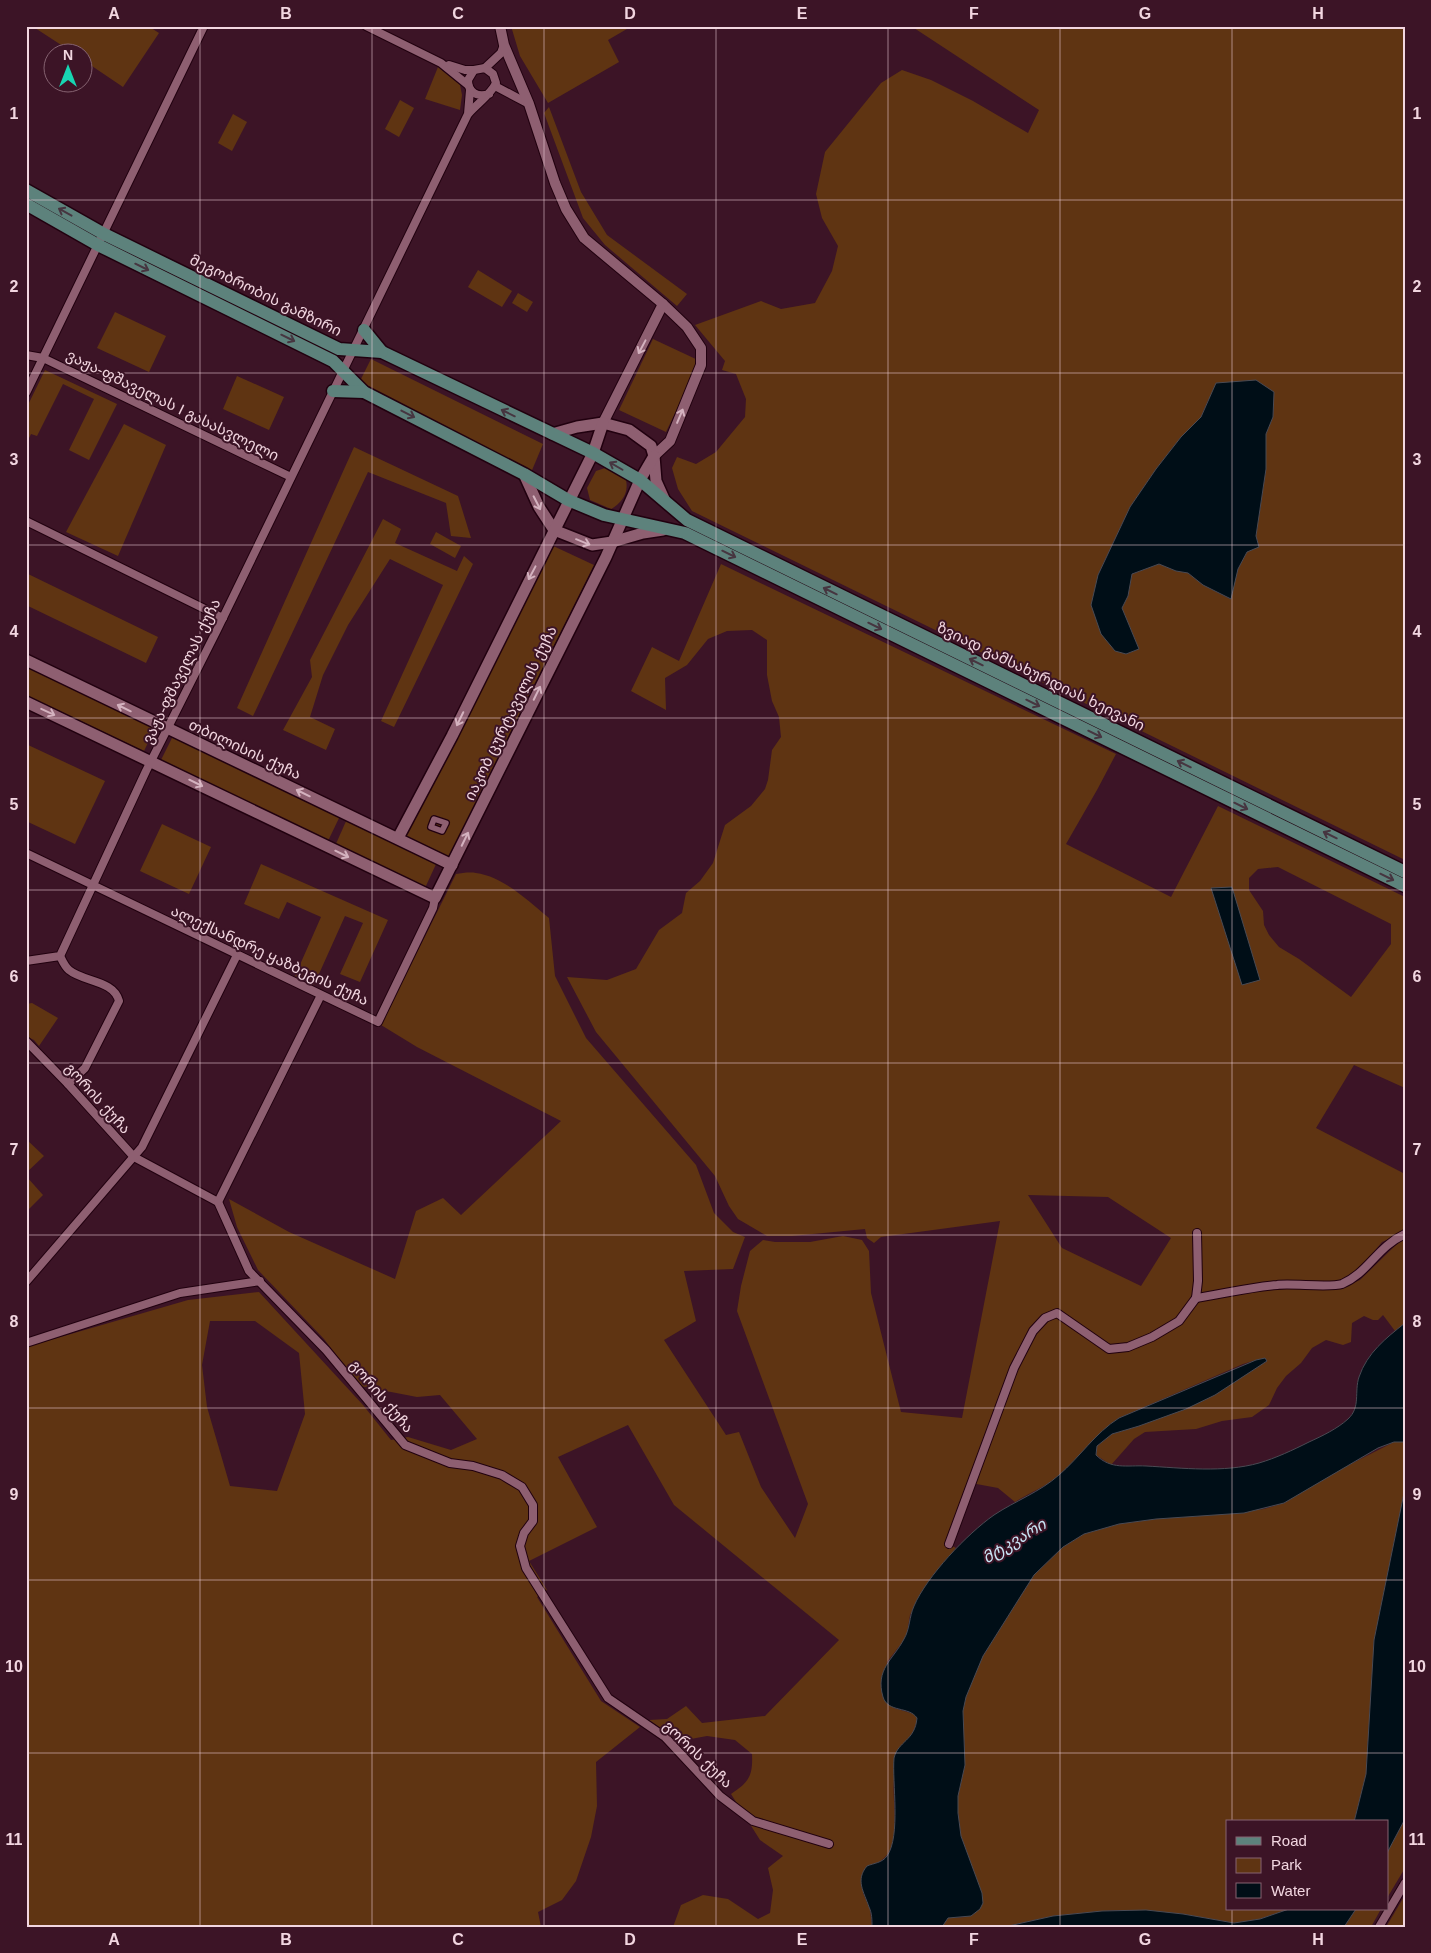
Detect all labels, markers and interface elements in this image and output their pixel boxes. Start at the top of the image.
text: A [108,5,120,22]
text: B [280,5,292,22]
text: C [452,5,464,22]
text: D [624,5,636,22]
text: E [797,5,808,22]
text: F [969,5,979,22]
text: G [1139,5,1151,22]
text: H [1312,5,1324,22]
north arrow [42,42,92,92]
text: N [63,47,73,63]
text: 1 [10,105,19,122]
text: 1 [1413,105,1422,122]
one-way arrow [58,206,73,216]
street label: მეგობრობის გამზირი [187,251,345,340]
one-way arrow [134,263,149,272]
text: 2 [10,278,19,295]
text: 2 [1413,278,1422,295]
one-way arrow [280,334,295,343]
one-way arrow [637,340,647,355]
street label: ვაჟა-ფშაველას I გასასვლელი [64,346,282,465]
one-way arrow [501,408,516,418]
one-way arrow [400,409,415,419]
one-way arrow [676,409,685,424]
text: 3 [10,451,19,468]
text: 3 [1413,451,1422,468]
one-way arrow [610,461,624,471]
one-way arrow [533,495,543,510]
one-way arrow [575,537,590,547]
one-way arrow [721,550,736,560]
one-way arrow [527,566,537,581]
one-way arrow [823,585,838,595]
street label: ვაჟა-ფშაველას ქუჩა [138,596,224,747]
street label: ზვიად გამსახურდიას ხეივანი [934,618,1148,735]
one-way arrow [867,622,882,631]
text: 4 [10,623,19,640]
street label: იაკობ ცურტაველის ქუჩა [460,623,561,803]
text: 4 [1413,623,1422,640]
one-way arrow [969,657,984,666]
one-way arrow [533,686,542,701]
one-way arrow [1025,699,1040,709]
one-way arrow [117,702,132,712]
one-way arrow [40,708,55,717]
one-way arrow [455,711,464,726]
street label: თბილისის ქუჩა [186,716,304,783]
one-way arrow [1087,730,1102,739]
one-way arrow [1177,759,1192,768]
one-way arrow [188,778,203,788]
one-way arrow [296,787,311,797]
text: 5 [10,796,19,813]
text: 5 [1413,796,1422,813]
one-way arrow [1233,802,1248,811]
one-way arrow [1322,830,1337,840]
one-way arrow [460,832,470,847]
one-way arrow [334,850,349,859]
one-way arrow [1379,873,1394,883]
street label: ალექსანდრე ყაზბეგის ქუჩა [168,902,371,1009]
text: 6 [10,968,19,985]
text: 6 [1413,968,1422,985]
street label: გორის ქუჩა [61,1059,134,1138]
text: 7 [10,1141,19,1158]
text: 7 [1413,1141,1422,1158]
text: 8 [10,1313,19,1330]
text: 8 [1413,1313,1422,1330]
street label: გორის ქუჩა [346,1356,417,1436]
text: 9 [10,1486,19,1503]
text: 9 [1413,1486,1422,1503]
water label: მტკვარი [979,1515,1050,1567]
text: 10 [5,1658,23,1675]
text: 10 [1408,1658,1426,1675]
street label: გორის ქუჩა [659,1717,736,1792]
legend [1226,1820,1388,1910]
text: 11 [6,1831,23,1848]
text: 11 [1409,1831,1426,1848]
text: Road [1271,1832,1307,1849]
text: Park [1271,1856,1302,1873]
text: Water [1271,1882,1310,1899]
text: A [108,1931,120,1948]
text: B [280,1931,292,1948]
text: C [452,1931,464,1948]
text: D [624,1931,636,1948]
text: E [797,1931,808,1948]
text: F [969,1931,979,1948]
text: G [1139,1931,1151,1948]
text: H [1312,1931,1324,1948]

